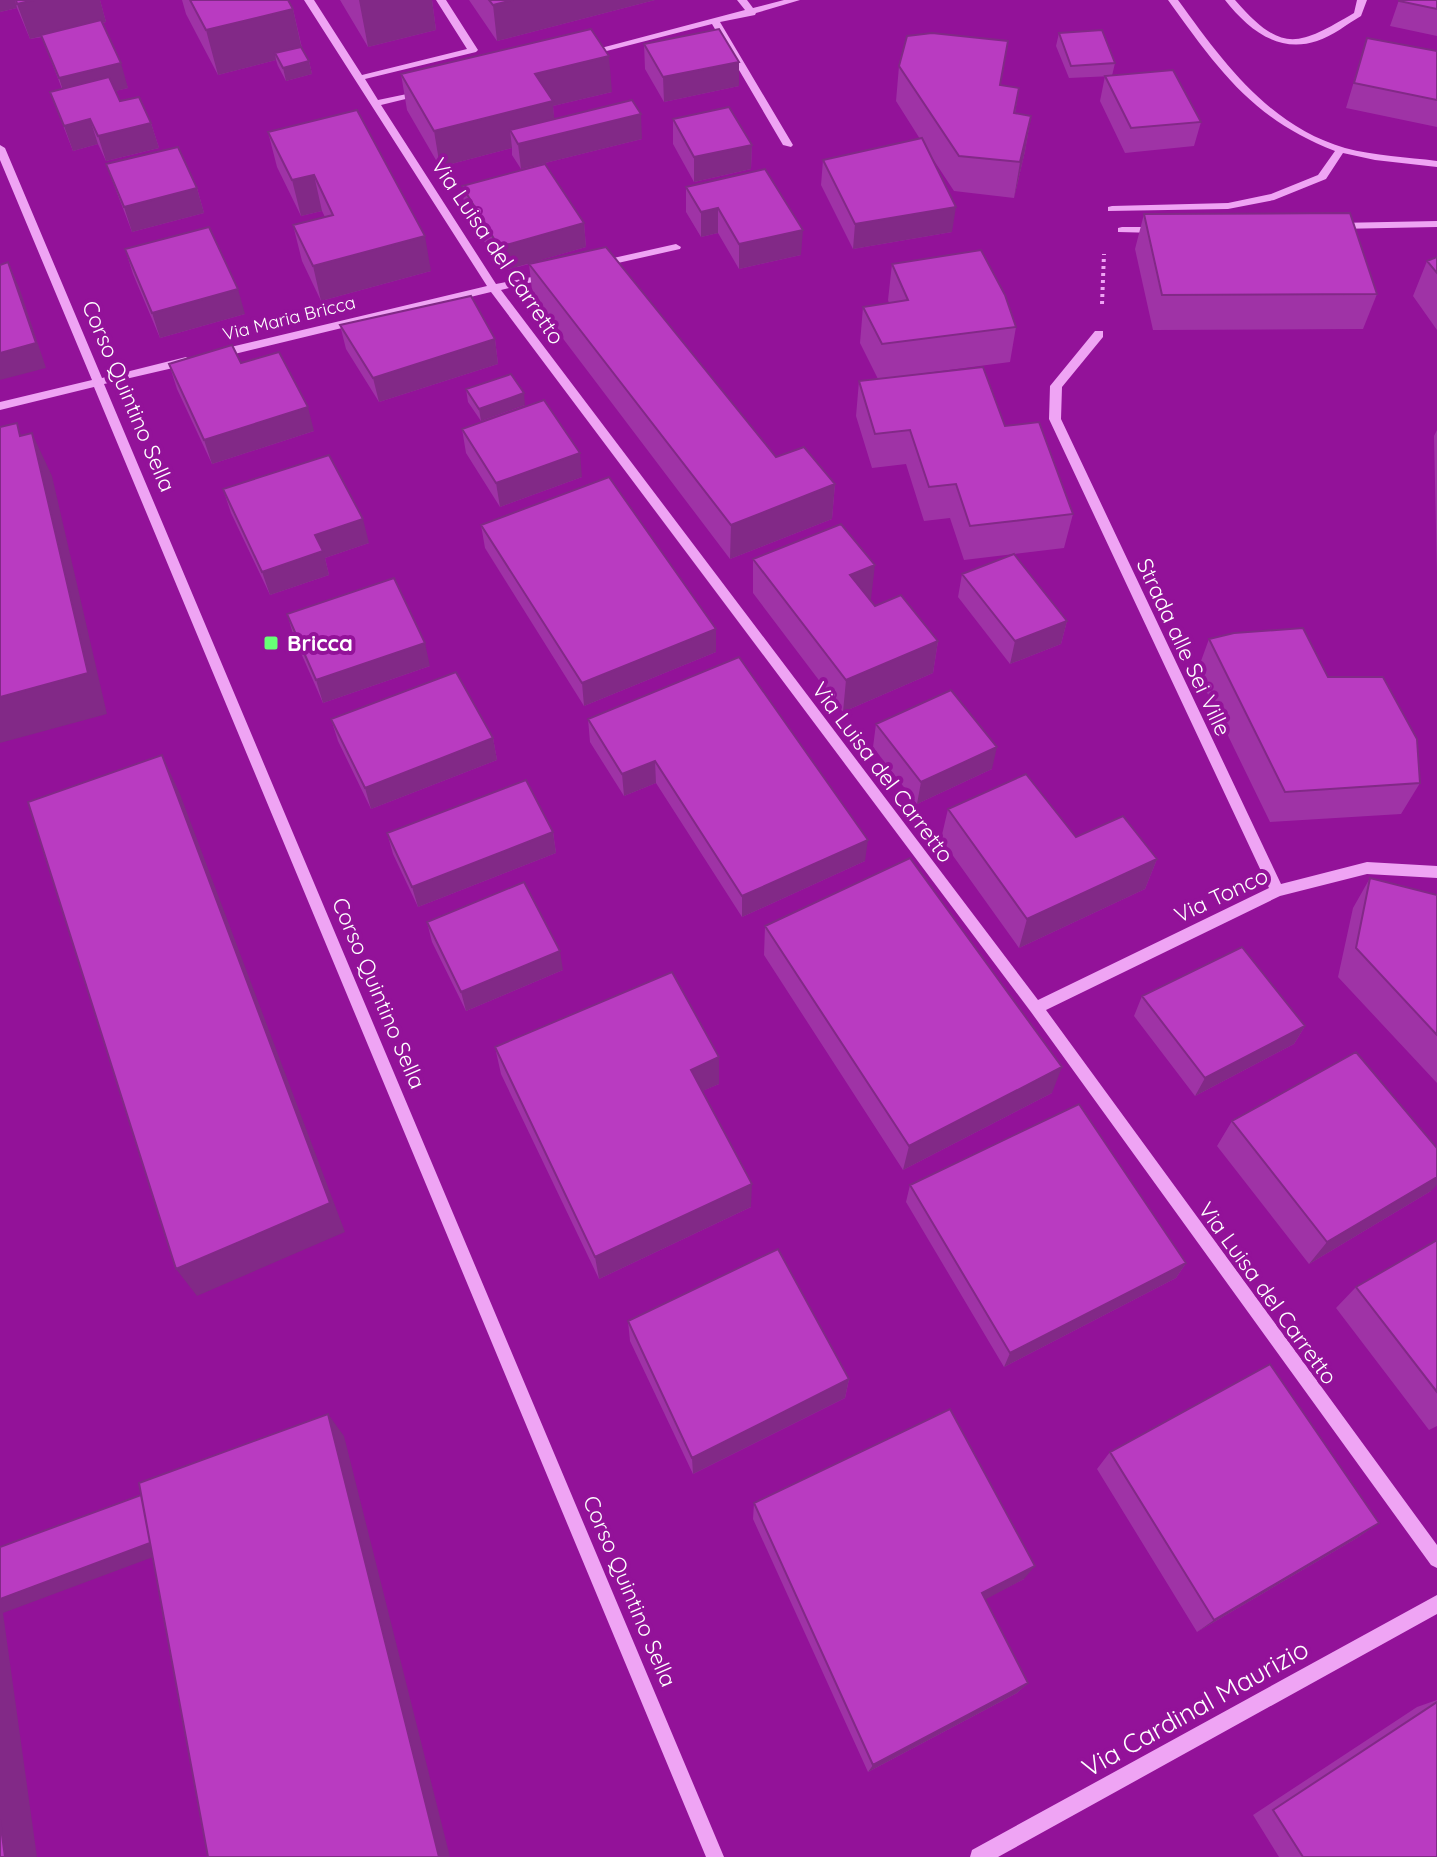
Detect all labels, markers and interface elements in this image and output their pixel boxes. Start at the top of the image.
street label: Via Luisa del Carretto [425,152,571,350]
street label: Via Maria Bricca [220,290,358,346]
street label: Corso Quintino Sella [76,296,182,496]
street label: Strada alle Sei Ville [1131,554,1237,740]
place label: Bricca [287,629,353,657]
marker: Bricca [262,634,280,652]
street label: Via Luisa del Carretto [806,676,960,868]
street label: Via Tonco [1170,861,1272,929]
street label: Corso Quintino Sella [326,893,432,1093]
street label: Via Luisa del Carretto [1192,1196,1344,1390]
street label: Corso Quintino Sella [577,1491,683,1691]
street label: Via Cardinal Maurizio [1076,1632,1314,1784]

